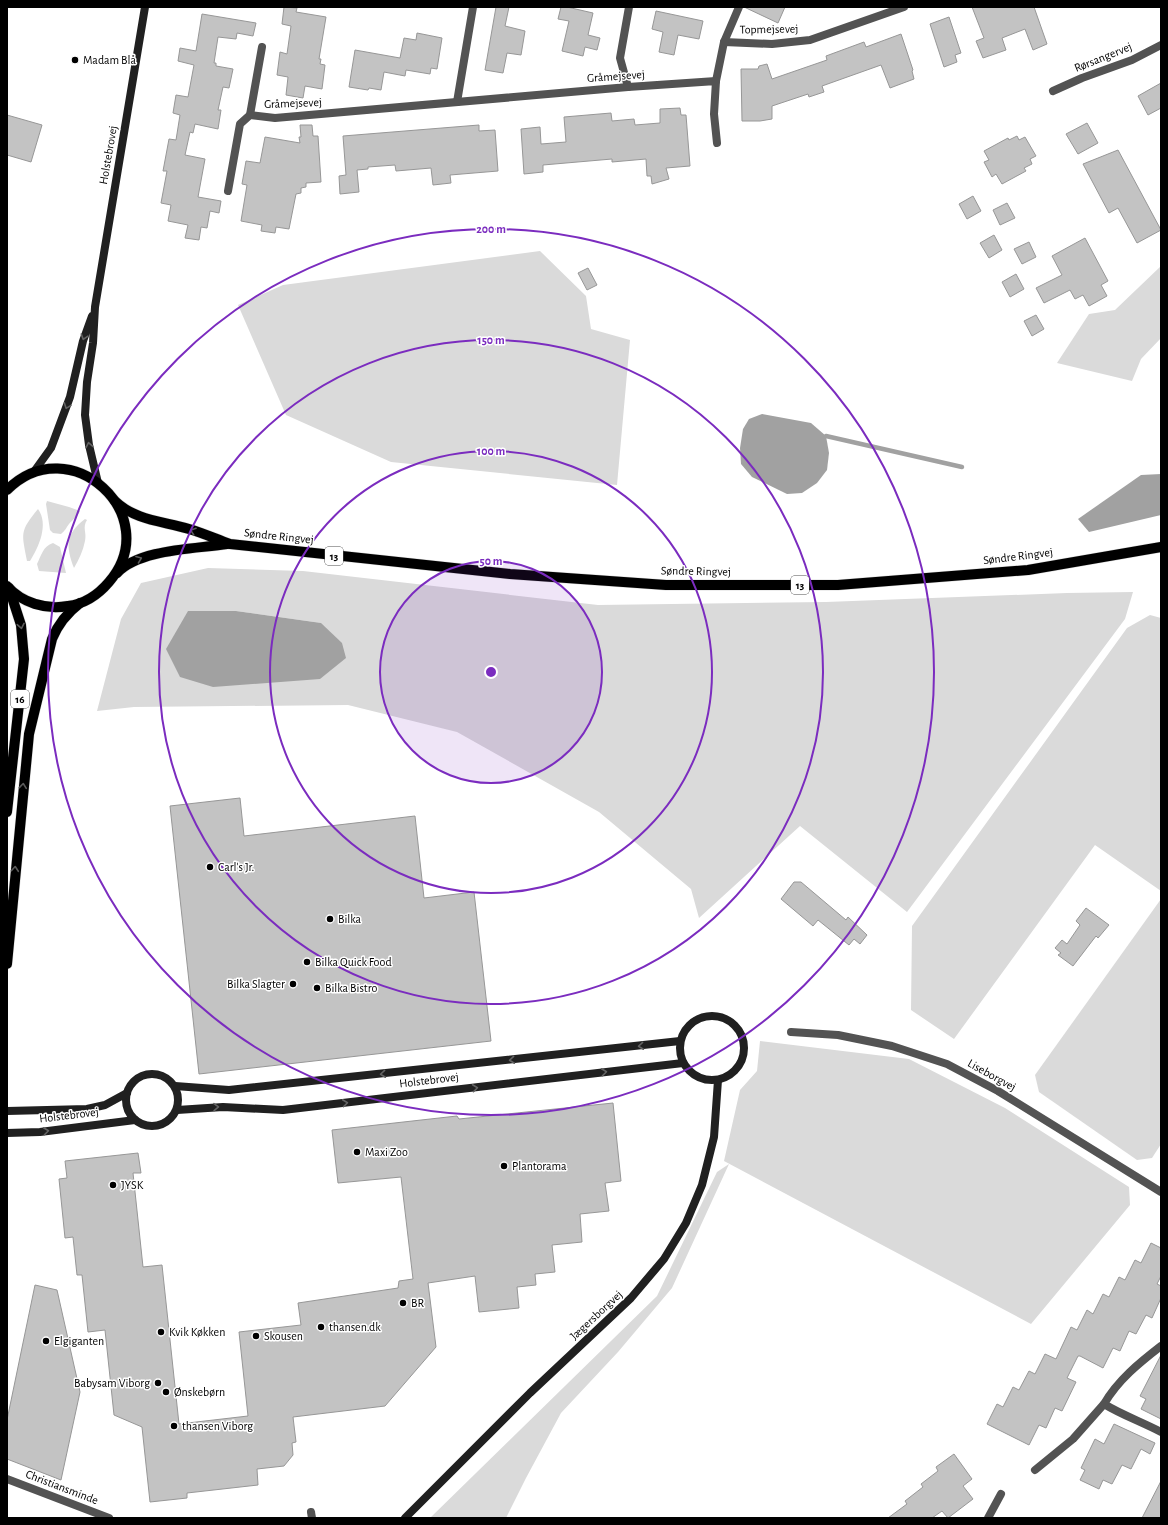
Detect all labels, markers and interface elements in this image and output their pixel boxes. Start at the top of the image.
street label: Topmejsevej [739,22,799,37]
street label: Rørsangervej [1072,40,1134,75]
place label: Madam Blå [83,54,137,66]
marker: Madam Blå [70,55,80,65]
street label: Gråmejsevej [587,68,645,85]
street label: Gråmejsevej [264,96,322,111]
street label: Holstebrovej [97,125,120,186]
text: 200 m [476,223,506,235]
one-way arrow [80,334,89,341]
text: 150 m [477,334,505,346]
one-way arrow [63,402,71,409]
one-way arrow [85,442,94,448]
text: 100 m [477,445,505,457]
street label: Søndre Ringvej [243,526,315,547]
one-way arrow [190,527,197,535]
street label: Søndre Ringvej [982,546,1054,567]
road number: 13 [325,547,343,565]
text: 50 m [480,555,503,567]
one-way arrow [135,556,142,564]
street label: Søndre Ringvej [661,564,731,579]
road number: 13 [791,576,809,594]
one-way arrow [16,622,24,629]
centre of rings [484,665,498,679]
road number: 16 [11,690,29,708]
one-way arrow [19,783,28,789]
place label: Carl's Jr. [218,861,254,873]
marker: Carl's Jr. [205,862,215,872]
one-way arrow [11,866,20,872]
place label: Bilka [338,913,362,925]
marker: Bilka [325,914,335,924]
place label: Bilka Quick Food [315,956,392,969]
marker: Bilka Quick Food [302,957,312,967]
place label: Bilka Slagter [227,978,285,990]
marker: Bilka Slagter [288,979,298,989]
place label: Bilka Bistro [325,982,378,994]
marker: Bilka Bistro [312,983,322,993]
one-way arrow [638,1041,644,1050]
one-way arrow [509,1055,515,1064]
street label: Liseborgvej [965,1057,1018,1094]
one-way arrow [601,1068,607,1077]
one-way arrow [380,1069,386,1078]
street label: Holstebrovej [399,1070,459,1091]
one-way arrow [472,1084,478,1093]
one-way arrow [342,1099,349,1108]
one-way arrow [213,1103,219,1111]
street label: Holstebrovej [39,1105,99,1126]
one-way arrow [43,1127,49,1136]
place label: Maxi Zoo [365,1146,408,1158]
marker: Maxi Zoo [352,1147,362,1157]
place label: Plantorama [512,1160,567,1172]
marker: Plantorama [499,1161,509,1171]
place label: JYSK [121,1179,144,1191]
marker: JYSK [108,1180,118,1190]
street label: Jægersborgvej [568,1288,625,1343]
place label: BR [411,1297,424,1309]
marker: BR [398,1298,408,1308]
place label: thansen.dk [329,1321,381,1333]
marker: thansen.dk [316,1322,326,1332]
place label: Kvik Køkken [169,1326,225,1338]
marker: Kvik Køkken [156,1327,166,1337]
place label: Skousen [264,1330,303,1342]
marker: Skousen [251,1331,261,1341]
place label: Elgiganten [54,1335,104,1347]
marker: Elgiganten [41,1336,51,1346]
place label: Babysam Viborg [74,1377,150,1390]
marker: Babysam Viborg [153,1378,163,1388]
place label: Ønskebørn [174,1386,225,1398]
marker: Ønskebørn [161,1387,171,1397]
place label: thansen Viborg [182,1420,253,1432]
marker: thansen Viborg [169,1421,179,1431]
street label: Christiansminde [24,1468,100,1506]

